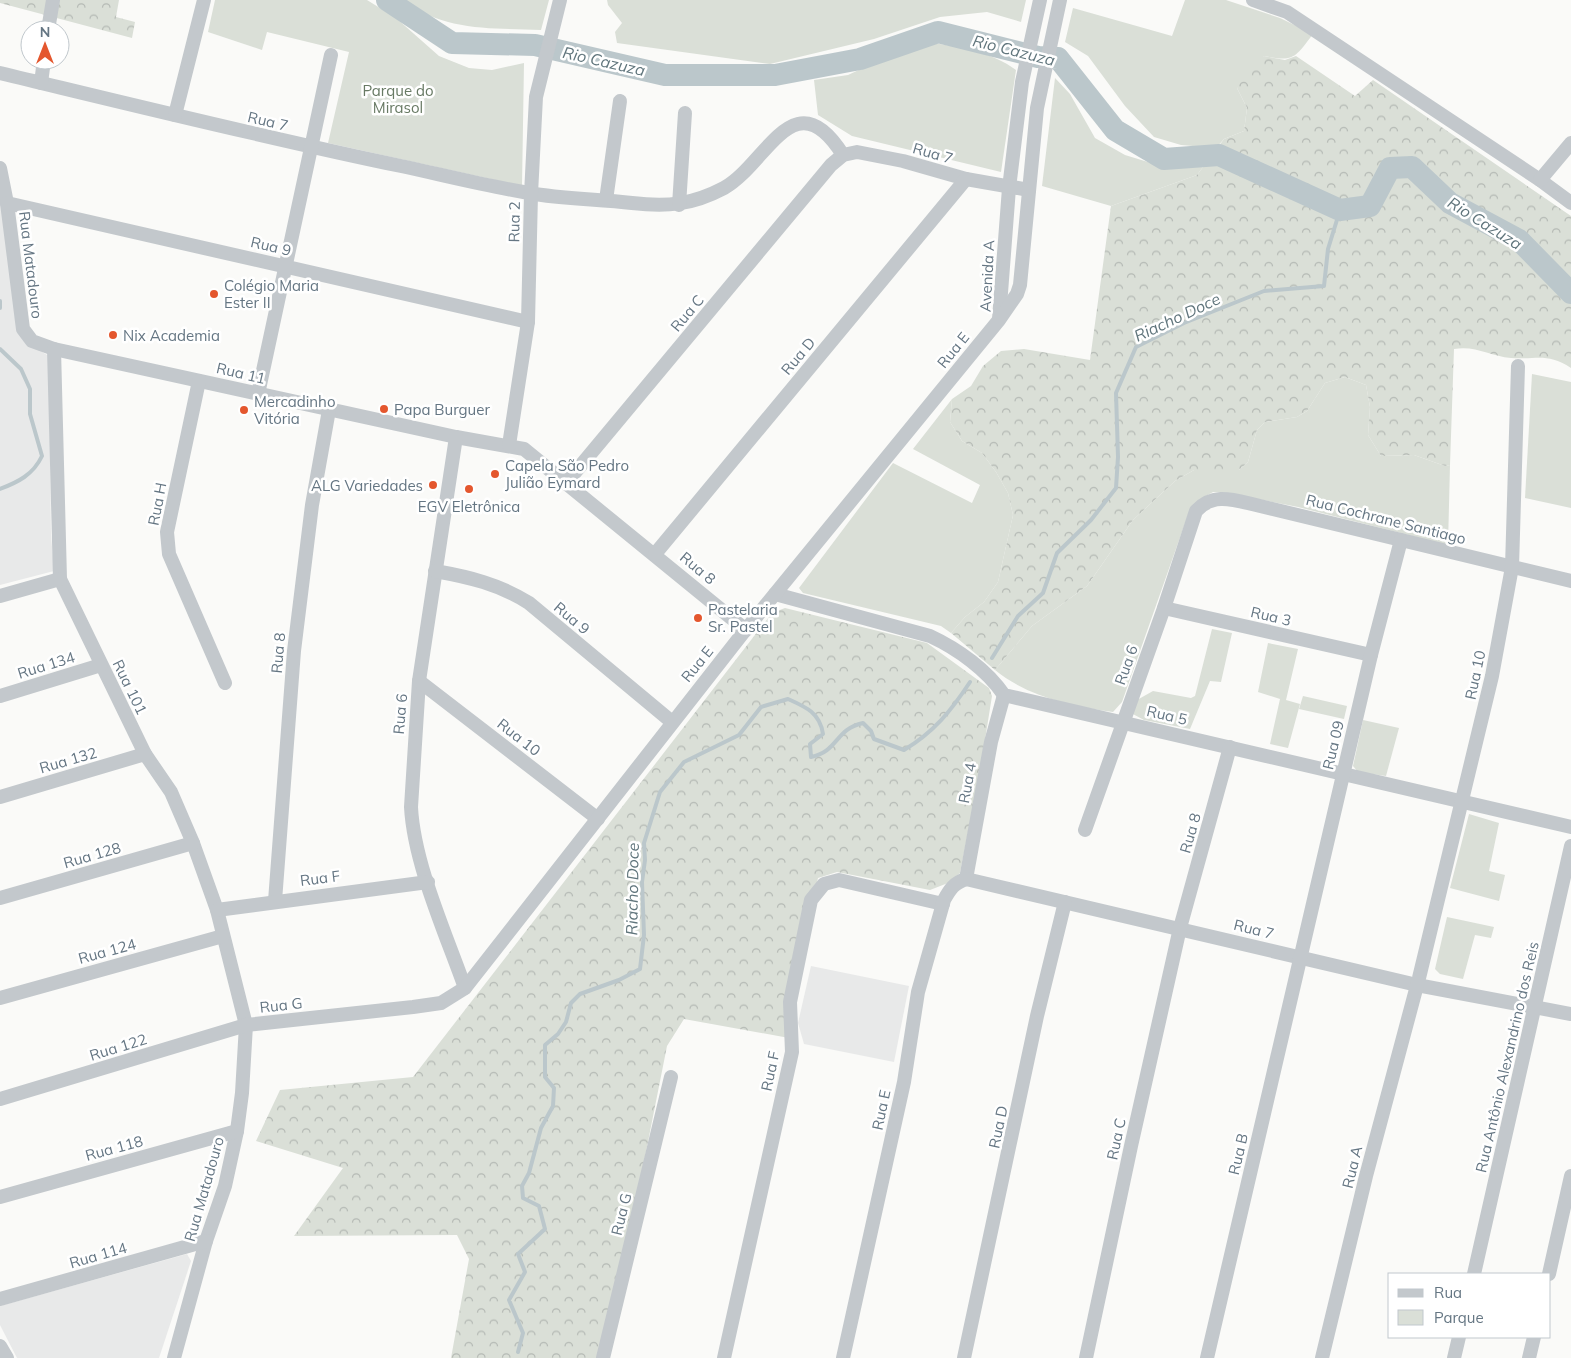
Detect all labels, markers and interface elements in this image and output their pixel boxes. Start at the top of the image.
north arrow [20,20,70,70]
text: N [40,23,50,41]
water label: Rio Cazuza [971,30,1057,70]
water label: Rio Cazuza [561,42,647,80]
park label: Parque do Mirasol [362,81,434,117]
street label: Rua 7 [246,107,290,135]
street label: Rua 7 [911,138,955,168]
water label: Rio Cazuza [1444,192,1526,254]
street label: Rua 2 [504,201,524,243]
street label: Rua Matadouro [15,210,47,320]
street label: Rua 9 [249,232,293,260]
street label: Avenida A [976,240,998,312]
place label: Colégio Maria Ester II [224,276,319,312]
marker: Colégio Maria Ester II [208,288,220,300]
water label: Riacho Doce [1131,288,1223,346]
street label: Rua C [666,291,708,335]
place label: Nix Academia [123,326,220,345]
street label: Rua E [933,328,973,372]
marker: Nix Academia [107,329,119,341]
street label: Rua D [777,333,819,379]
street label: Rua 11 [215,358,267,388]
place label: Mercadinho Vitória [254,392,335,428]
place label: Papa Burguer [394,400,490,419]
marker: Papa Burguer [378,403,390,415]
marker: Mercadinho Vitória [238,404,250,416]
place label: Capela São Pedro Julião Eymard [505,456,629,492]
marker: Capela São Pedro Julião Eymard [489,468,501,480]
place label: ALG Variedades [311,476,423,495]
marker: ALG Variedades [427,479,439,491]
street label: Rua H [144,481,170,527]
marker: EGV Eletrônica [463,483,475,495]
street label: Rua Cochrane Santiago [1304,490,1468,548]
place label: EGV Eletrônica [418,497,520,516]
street label: Rua 8 [676,548,720,588]
street label: Rua 9 [550,598,594,638]
place label: Pastelaria Sr. Pastel [708,600,778,636]
street label: Rua 3 [1249,602,1293,630]
marker: Pastelaria Sr. Pastel [692,612,704,624]
street label: Rua 8 [267,632,289,674]
street label: Rua E [677,642,717,686]
street label: Rua 6 [1110,643,1142,687]
street label: Rua 134 [15,647,77,683]
street label: Rua 10 [1461,649,1489,701]
street label: Rua 101 [109,656,151,718]
street label: Rua 6 [389,693,411,735]
street label: Rua 5 [1145,701,1189,729]
street label: Rua 10 [493,714,545,760]
street label: Rua 09 [1318,719,1348,771]
street label: Rua 132 [37,743,99,777]
street label: Rua 4 [954,761,980,805]
street label: Rua 8 [1175,811,1205,855]
street label: Rua 128 [61,838,123,872]
water label: Riacho Doce [621,842,643,935]
street label: Rua F [299,866,341,890]
street label: Rua 7 [1232,915,1276,943]
street label: Rua 124 [76,934,138,968]
street label: Rua Antônio Alexandrino dos Reis [1471,940,1543,1174]
street label: Rua G [259,993,303,1017]
street label: Rua 122 [87,1029,149,1065]
street label: Rua F [757,1049,783,1093]
street label: Rua E [867,1088,895,1132]
street label: Rua D [984,1104,1012,1150]
street label: Rua C [1102,1116,1130,1162]
street label: Rua 118 [83,1131,145,1165]
street label: Rua B [1224,1131,1252,1177]
street label: Rua Matadouro [180,1134,228,1244]
street label: Rua A [1338,1144,1366,1190]
street label: Rua G [607,1191,635,1237]
street label: Rua 114 [67,1238,129,1272]
legend [1388,1273,1551,1338]
text: Rua [1434,1283,1462,1302]
text: Parque [1434,1308,1484,1327]

